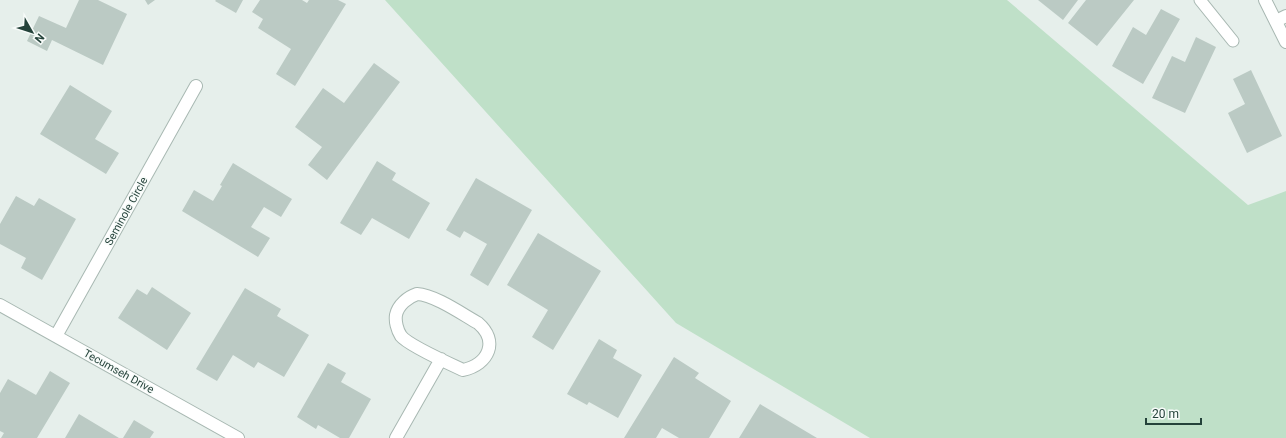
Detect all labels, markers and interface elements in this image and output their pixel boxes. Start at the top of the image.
north arrow [12,12,52,52]
text: N [32,31,47,45]
street label: Seminole Circle [102,175,151,248]
street label: Tecumseh Drive [81,347,156,396]
scale bar [1146,400,1201,426]
text: 20 m [1152,407,1179,421]

